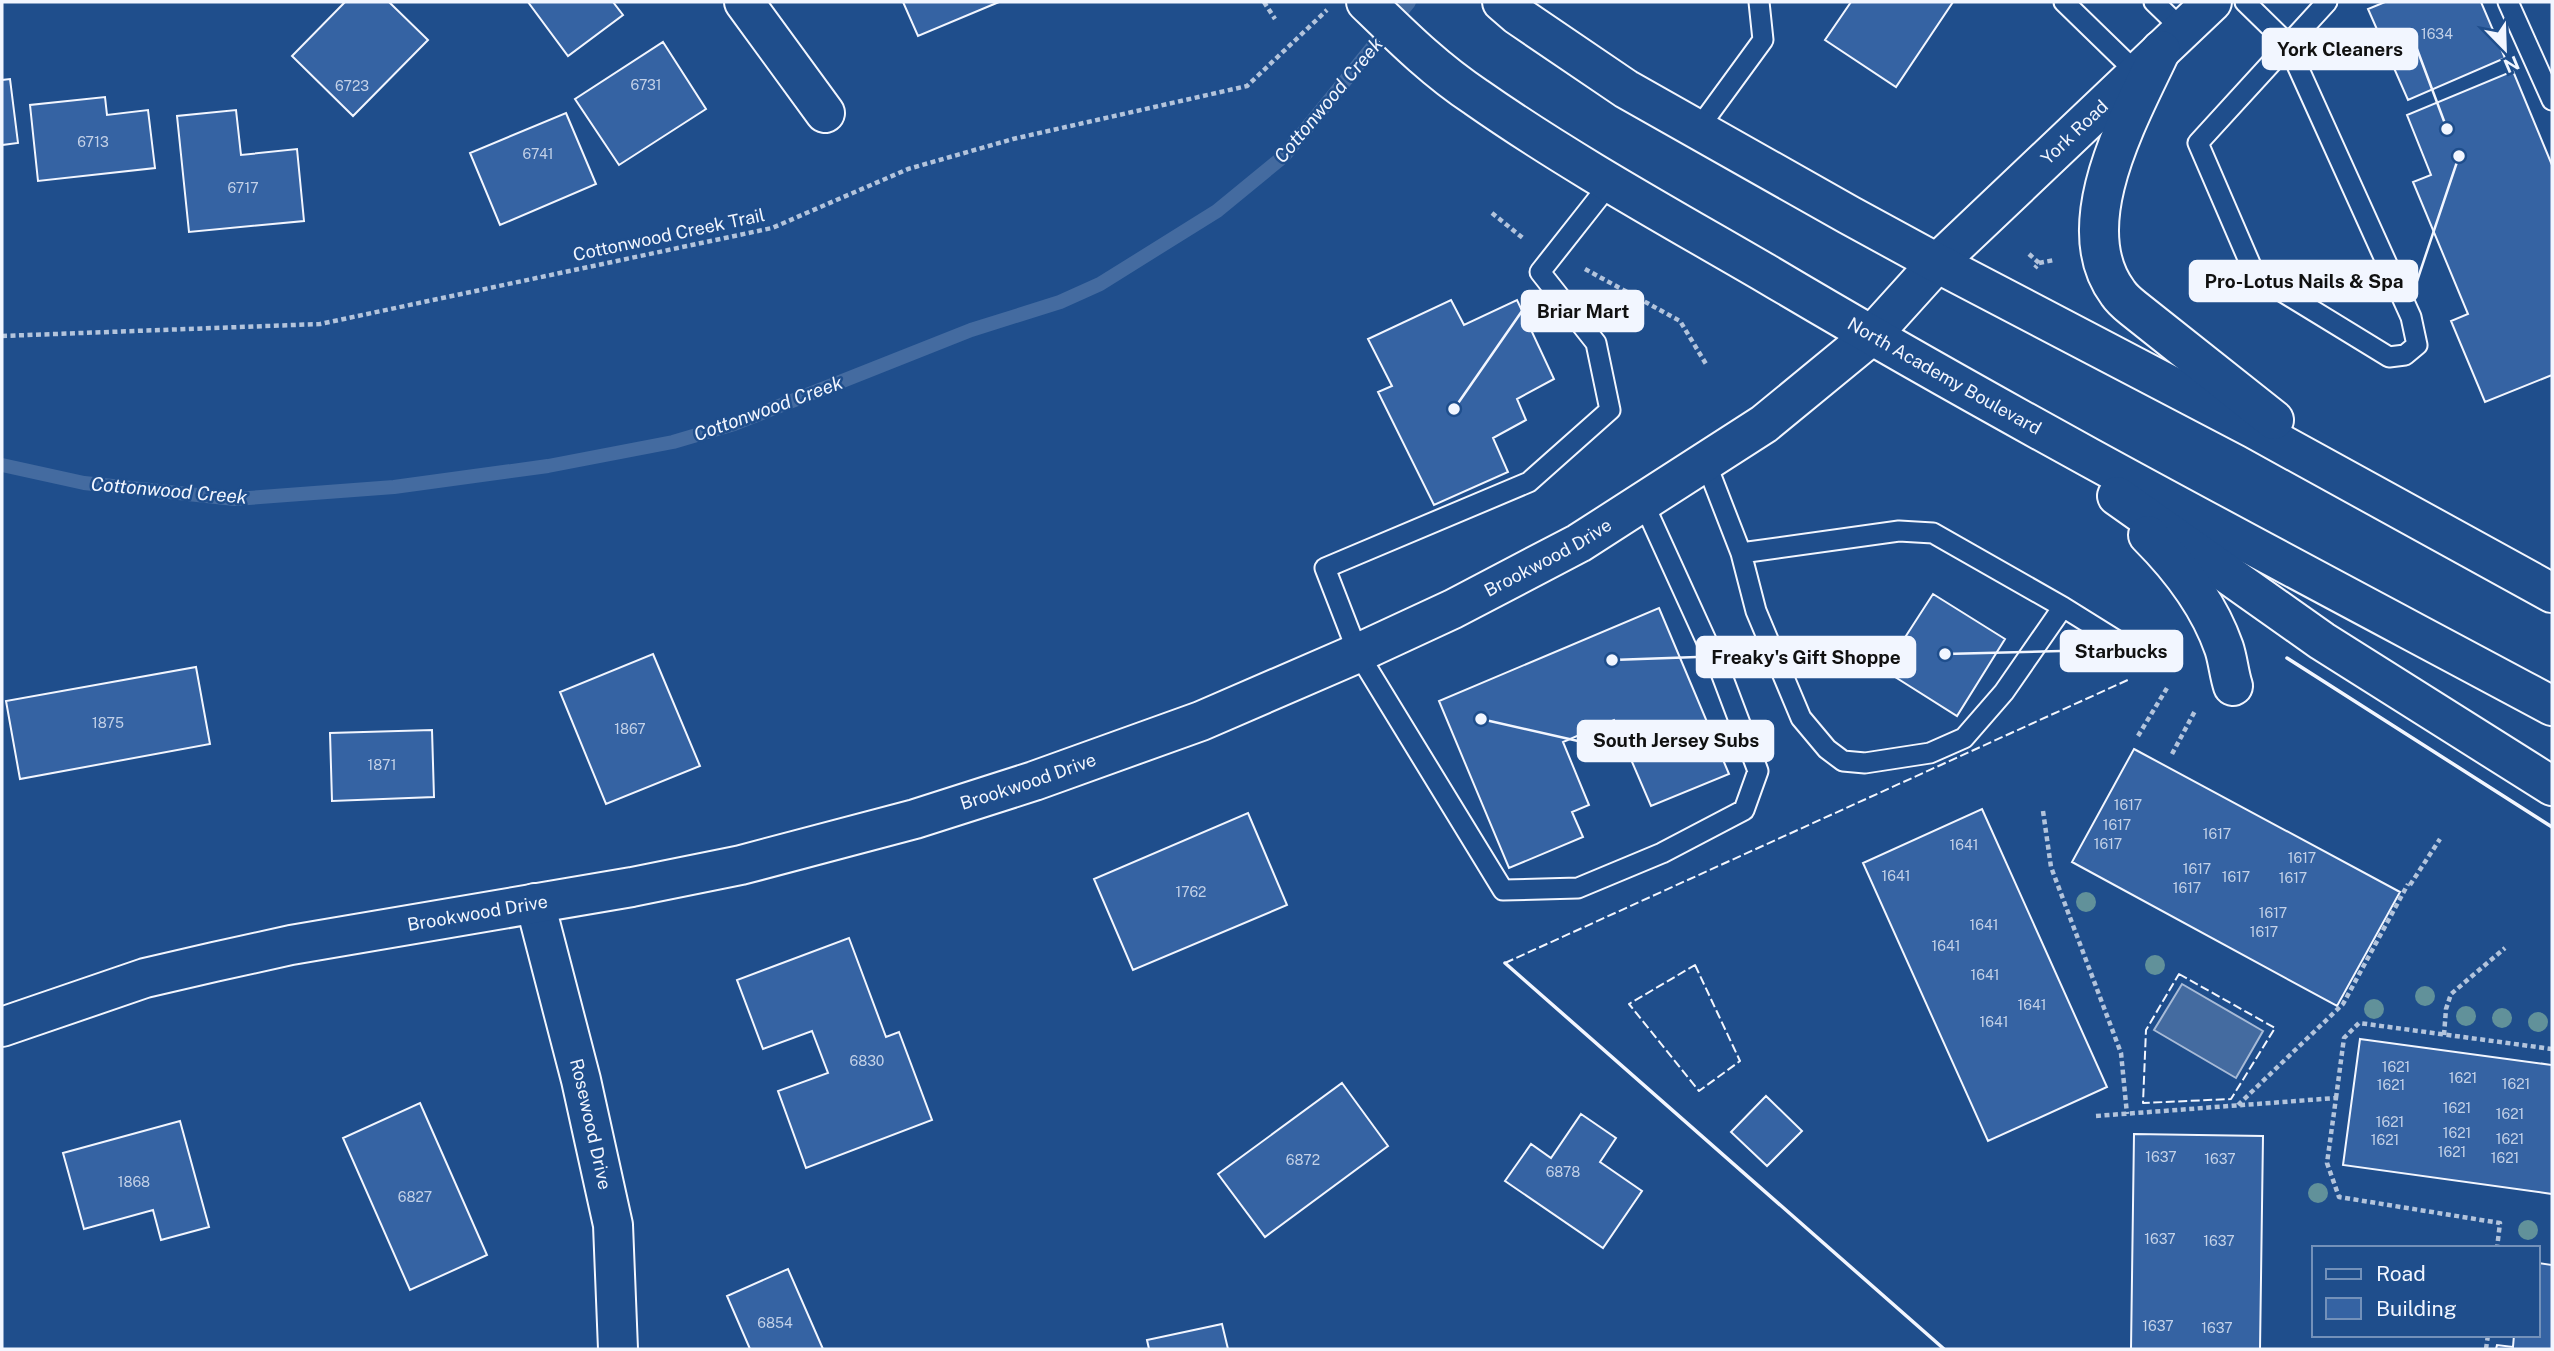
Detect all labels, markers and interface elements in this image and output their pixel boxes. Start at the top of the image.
north arrow [2470,14,2540,84]
house number: 1634 [2421,26,2453,42]
callout: York Cleaners [2263,29,2417,69]
water label: Cottonwood Creek [1269,32,1387,167]
text: York Cleaners [2277,38,2403,60]
text: N [2501,52,2523,78]
house number: 6731 [630,77,662,93]
house number: 6723 [335,78,369,94]
street label: York Road [2037,95,2112,169]
house number: 6713 [77,134,109,150]
house number: 6741 [523,146,554,162]
house number: 6717 [227,180,259,196]
street label: Cottonwood Creek Trail [571,204,767,265]
callout: Pro-Lotus Nails & Spa [2190,261,2417,301]
text: Pro-Lotus Nails & Spa [2204,270,2404,292]
callout: Briar Mart [1522,291,1643,331]
text: Briar Mart [1537,300,1629,322]
street label: North Academy Boulevard [1844,313,2045,439]
water label: Cottonwood Creek [691,371,846,445]
water label: Cottonwood Creek [90,472,249,508]
street label: Brookwood Drive [1481,514,1615,601]
callout: Starbucks [2061,631,2182,671]
callout: Freaky's Gift Shoppe [1697,637,1915,677]
text: Starbucks [2074,640,2168,662]
text: Freaky's Gift Shoppe [1711,646,1901,668]
house number: 1875 [92,715,124,731]
house number: 1867 [614,721,646,737]
callout: South Jersey Subs [1578,721,1773,761]
text: South Jersey Subs [1593,729,1759,751]
street label: Brookwood Drive [957,749,1099,814]
house number: 1871 [368,757,396,773]
house number: 1617 [2114,797,2142,813]
house number: 1617 [2103,817,2131,833]
house number: 1617 [2203,826,2231,842]
house number: 1617 [2094,836,2122,852]
house number: 1641 [1950,837,1978,853]
house number: 1617 [2288,850,2316,866]
house number: 1617 [2183,861,2211,877]
house number: 1641 [1882,868,1910,884]
house number: 1617 [2222,869,2250,885]
house number: 1617 [2279,870,2307,886]
house number: 1617 [2173,880,2201,896]
house number: 1762 [1176,884,1206,900]
street label: Brookwood Drive [406,891,549,935]
house number: 1617 [2259,905,2287,921]
house number: 1641 [1970,917,1998,933]
house number: 1617 [2250,924,2278,940]
house number: 1641 [1932,938,1960,954]
house number: 1641 [1971,967,1999,983]
house number: 1641 [2018,997,2046,1013]
house number: 1641 [1980,1014,2008,1030]
house number: 6830 [850,1053,884,1069]
street label: Rosewood Drive [566,1056,616,1191]
house number: 1621 [2382,1059,2410,1075]
house number: 1621 [2449,1070,2477,1086]
house number: 1621 [2502,1076,2530,1092]
house number: 1621 [2377,1077,2405,1093]
house number: 1621 [2443,1100,2471,1116]
house number: 1621 [2496,1106,2524,1122]
house number: 1621 [2376,1114,2404,1130]
house number: 1621 [2443,1125,2471,1141]
house number: 1621 [2496,1131,2524,1147]
house number: 1621 [2371,1132,2399,1148]
house number: 1621 [2438,1144,2466,1160]
house number: 1637 [2145,1149,2177,1165]
house number: 1621 [2491,1150,2519,1166]
house number: 1637 [2204,1151,2236,1167]
house number: 6872 [1286,1152,1320,1168]
house number: 6878 [1546,1164,1580,1180]
house number: 1868 [118,1174,150,1190]
house number: 6827 [398,1189,432,1205]
house number: 1637 [2144,1231,2176,1247]
house number: 1637 [2203,1233,2235,1249]
legend [2312,1246,2540,1337]
text: Road [2376,1261,2426,1286]
text: Building [2376,1296,2457,1321]
house number: 6854 [757,1315,793,1331]
house number: 1637 [2142,1318,2174,1334]
house number: 1637 [2201,1320,2233,1336]

